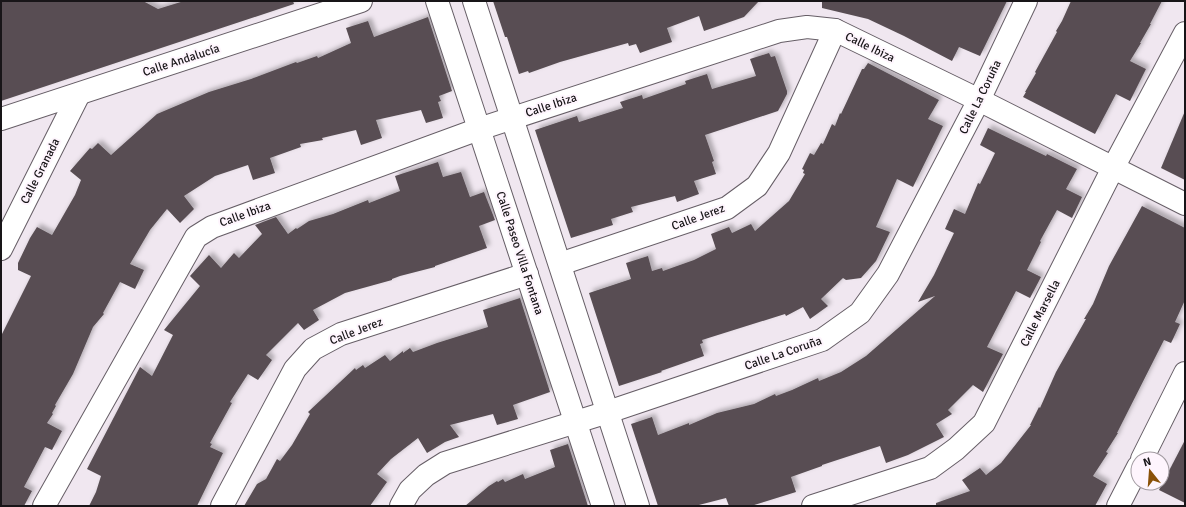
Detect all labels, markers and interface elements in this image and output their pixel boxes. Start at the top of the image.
street label: Calle Ibiza [843,29,897,66]
street label: Calle Andalucía [141,41,222,80]
street label: Calle La Coruña [956,58,1005,137]
street label: Calle Ibiza [524,90,579,121]
street label: Calle Granada [17,136,63,207]
street label: Calle Paseo Villa Fontana [492,190,547,317]
street label: Calle Ibiza [218,198,273,231]
street label: Calle Jerez [669,201,727,234]
street label: Calle Marsella [1017,277,1064,349]
street label: Calle Jerez [328,314,385,348]
street label: Calle La Coruña [743,333,824,374]
north arrow [1130,451,1170,491]
text: N [1142,455,1153,469]

